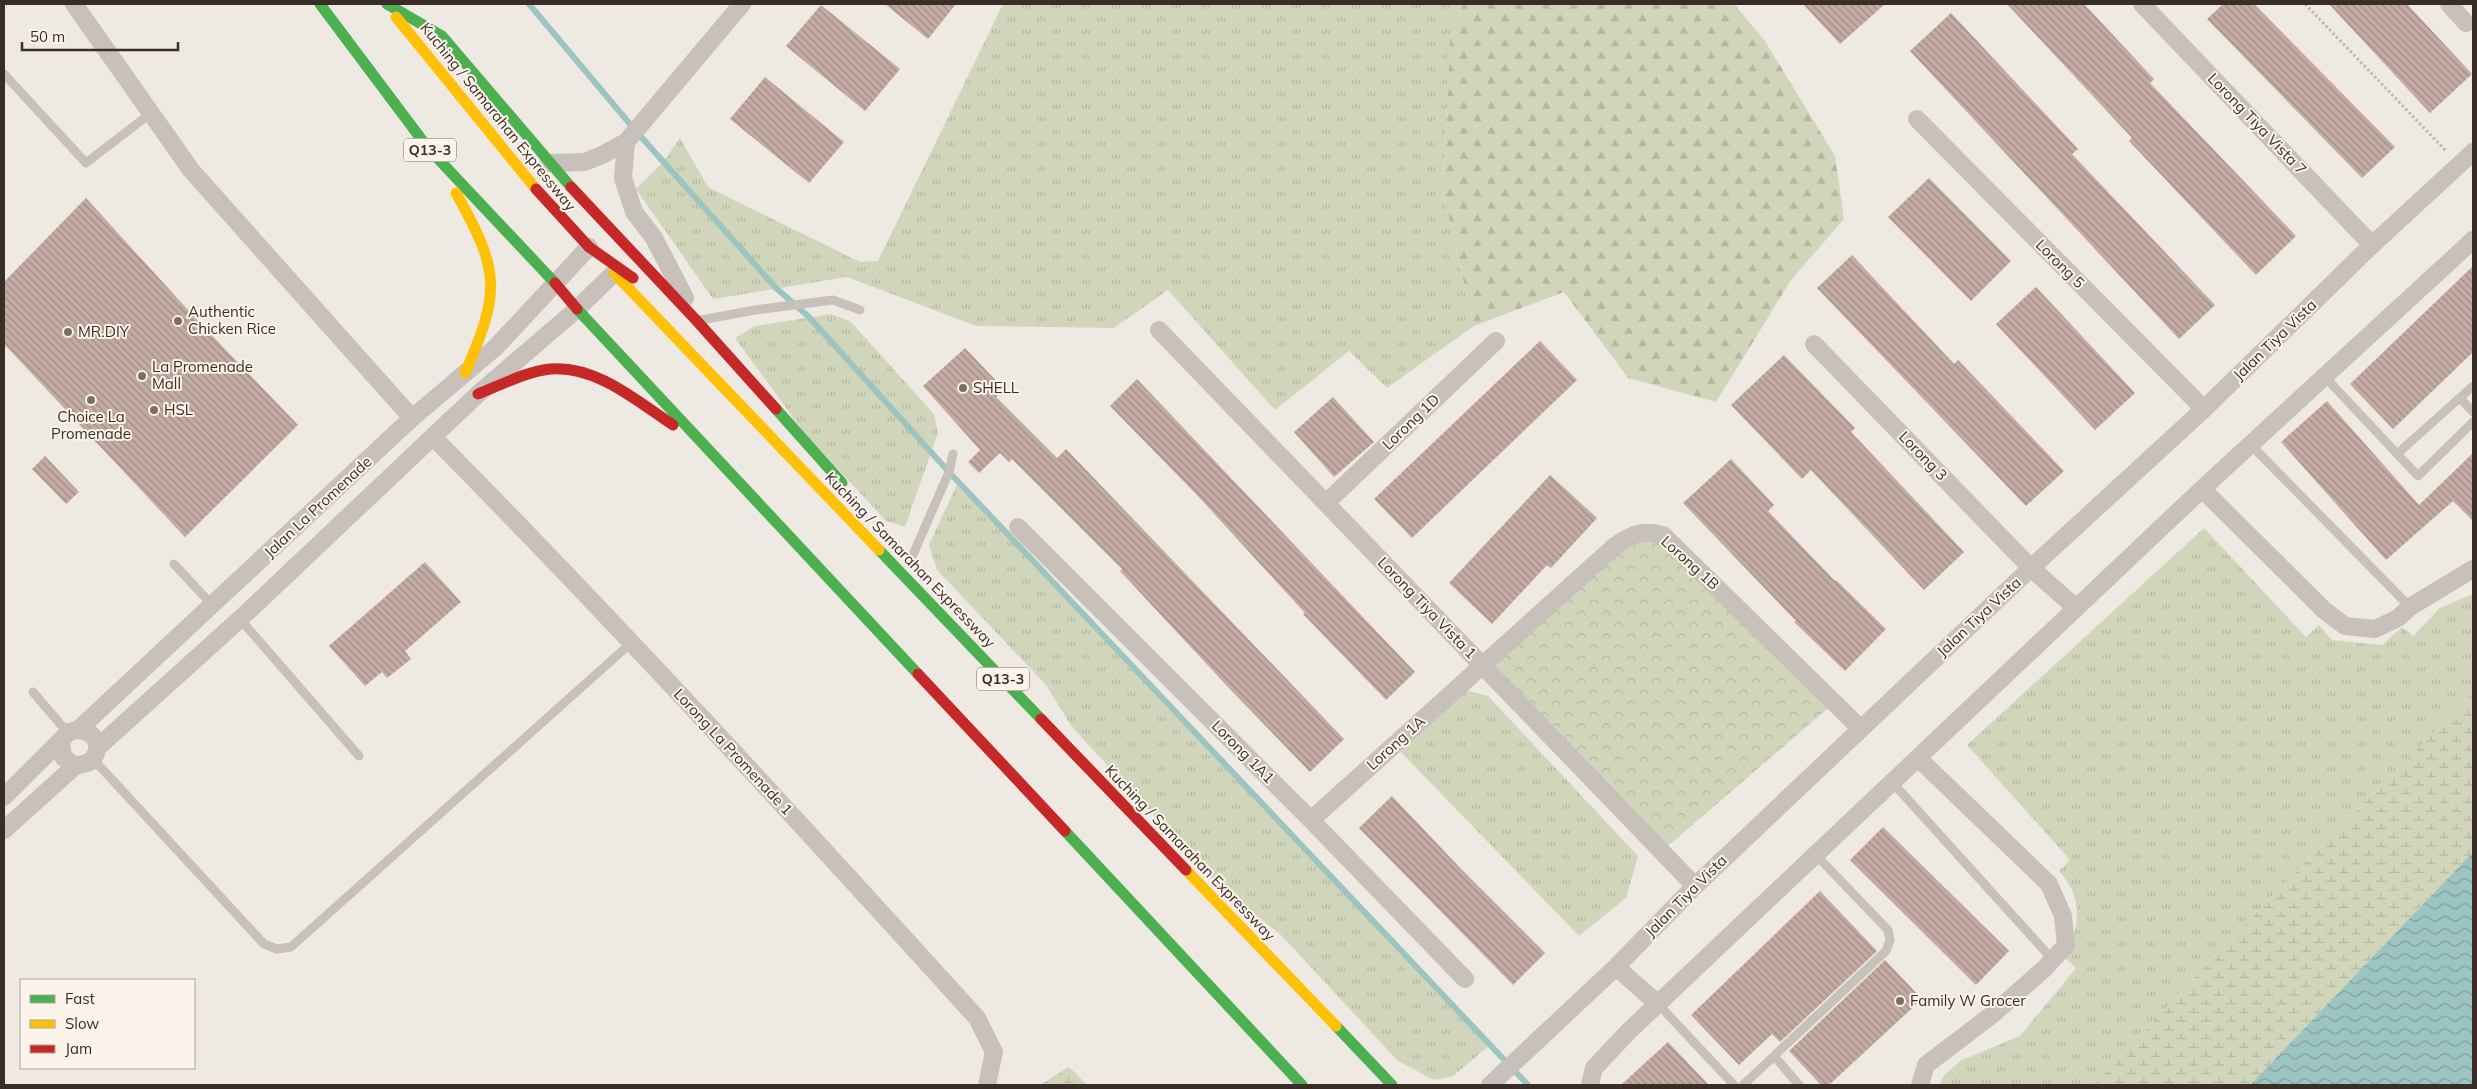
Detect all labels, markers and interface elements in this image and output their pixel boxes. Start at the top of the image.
street label: Kuching / Samarahan Expressway [416,19,580,215]
scale bar [22,20,179,52]
text: 50 m [30,27,65,46]
street label: Lorong Tiya Vista 7 [2204,69,2311,179]
road number: Q13-3 [404,138,456,162]
street label: Lorong 5 [2032,235,2089,292]
street label: Jalan Tiya Vista [2229,295,2320,384]
place label: Authentic Chicken Rice [188,302,276,338]
marker: Authentic Chicken Rice [172,315,184,327]
place label: MR.DIY [78,322,130,341]
marker: MR.DIY [62,326,74,338]
place label: La Promenade Mall [152,357,253,393]
marker: La Promenade Mall [136,370,148,382]
place label: SHELL [973,378,1019,397]
marker: SHELL [957,382,969,394]
street label: Lorong 1D [1378,390,1443,454]
marker: Choice La Promenade [85,394,97,406]
place label: HSL [164,400,193,419]
marker: HSL [148,404,160,416]
place label: Choice La Promenade [51,407,131,443]
street label: Lorong 3 [1895,427,1951,484]
street label: Jalan La Promenade [260,452,375,561]
street label: Kuching / Samarahan Expressway [821,468,1000,652]
street label: Lorong 1B [1657,532,1723,594]
street label: Lorong Tiya Vista 1 [1374,553,1481,663]
street label: Jalan Tiya Vista [1933,573,2025,660]
road number: Q13-3 [977,668,1029,691]
street label: Lorong La Promenade 1 [670,684,797,819]
street label: Lorong 1A [1362,711,1429,774]
street label: Lorong 1A1 [1208,716,1279,787]
street label: Kuching / Samarahan Expressway [1101,761,1280,945]
street label: Jalan Tiya Vista [1641,851,1731,941]
legend [20,979,195,1069]
text: Fast [65,989,95,1008]
place label: Family W Grocer [1910,991,2026,1010]
marker: Family W Grocer [1894,995,1906,1007]
text: Slow [65,1014,99,1033]
text: Jam [65,1039,92,1058]

